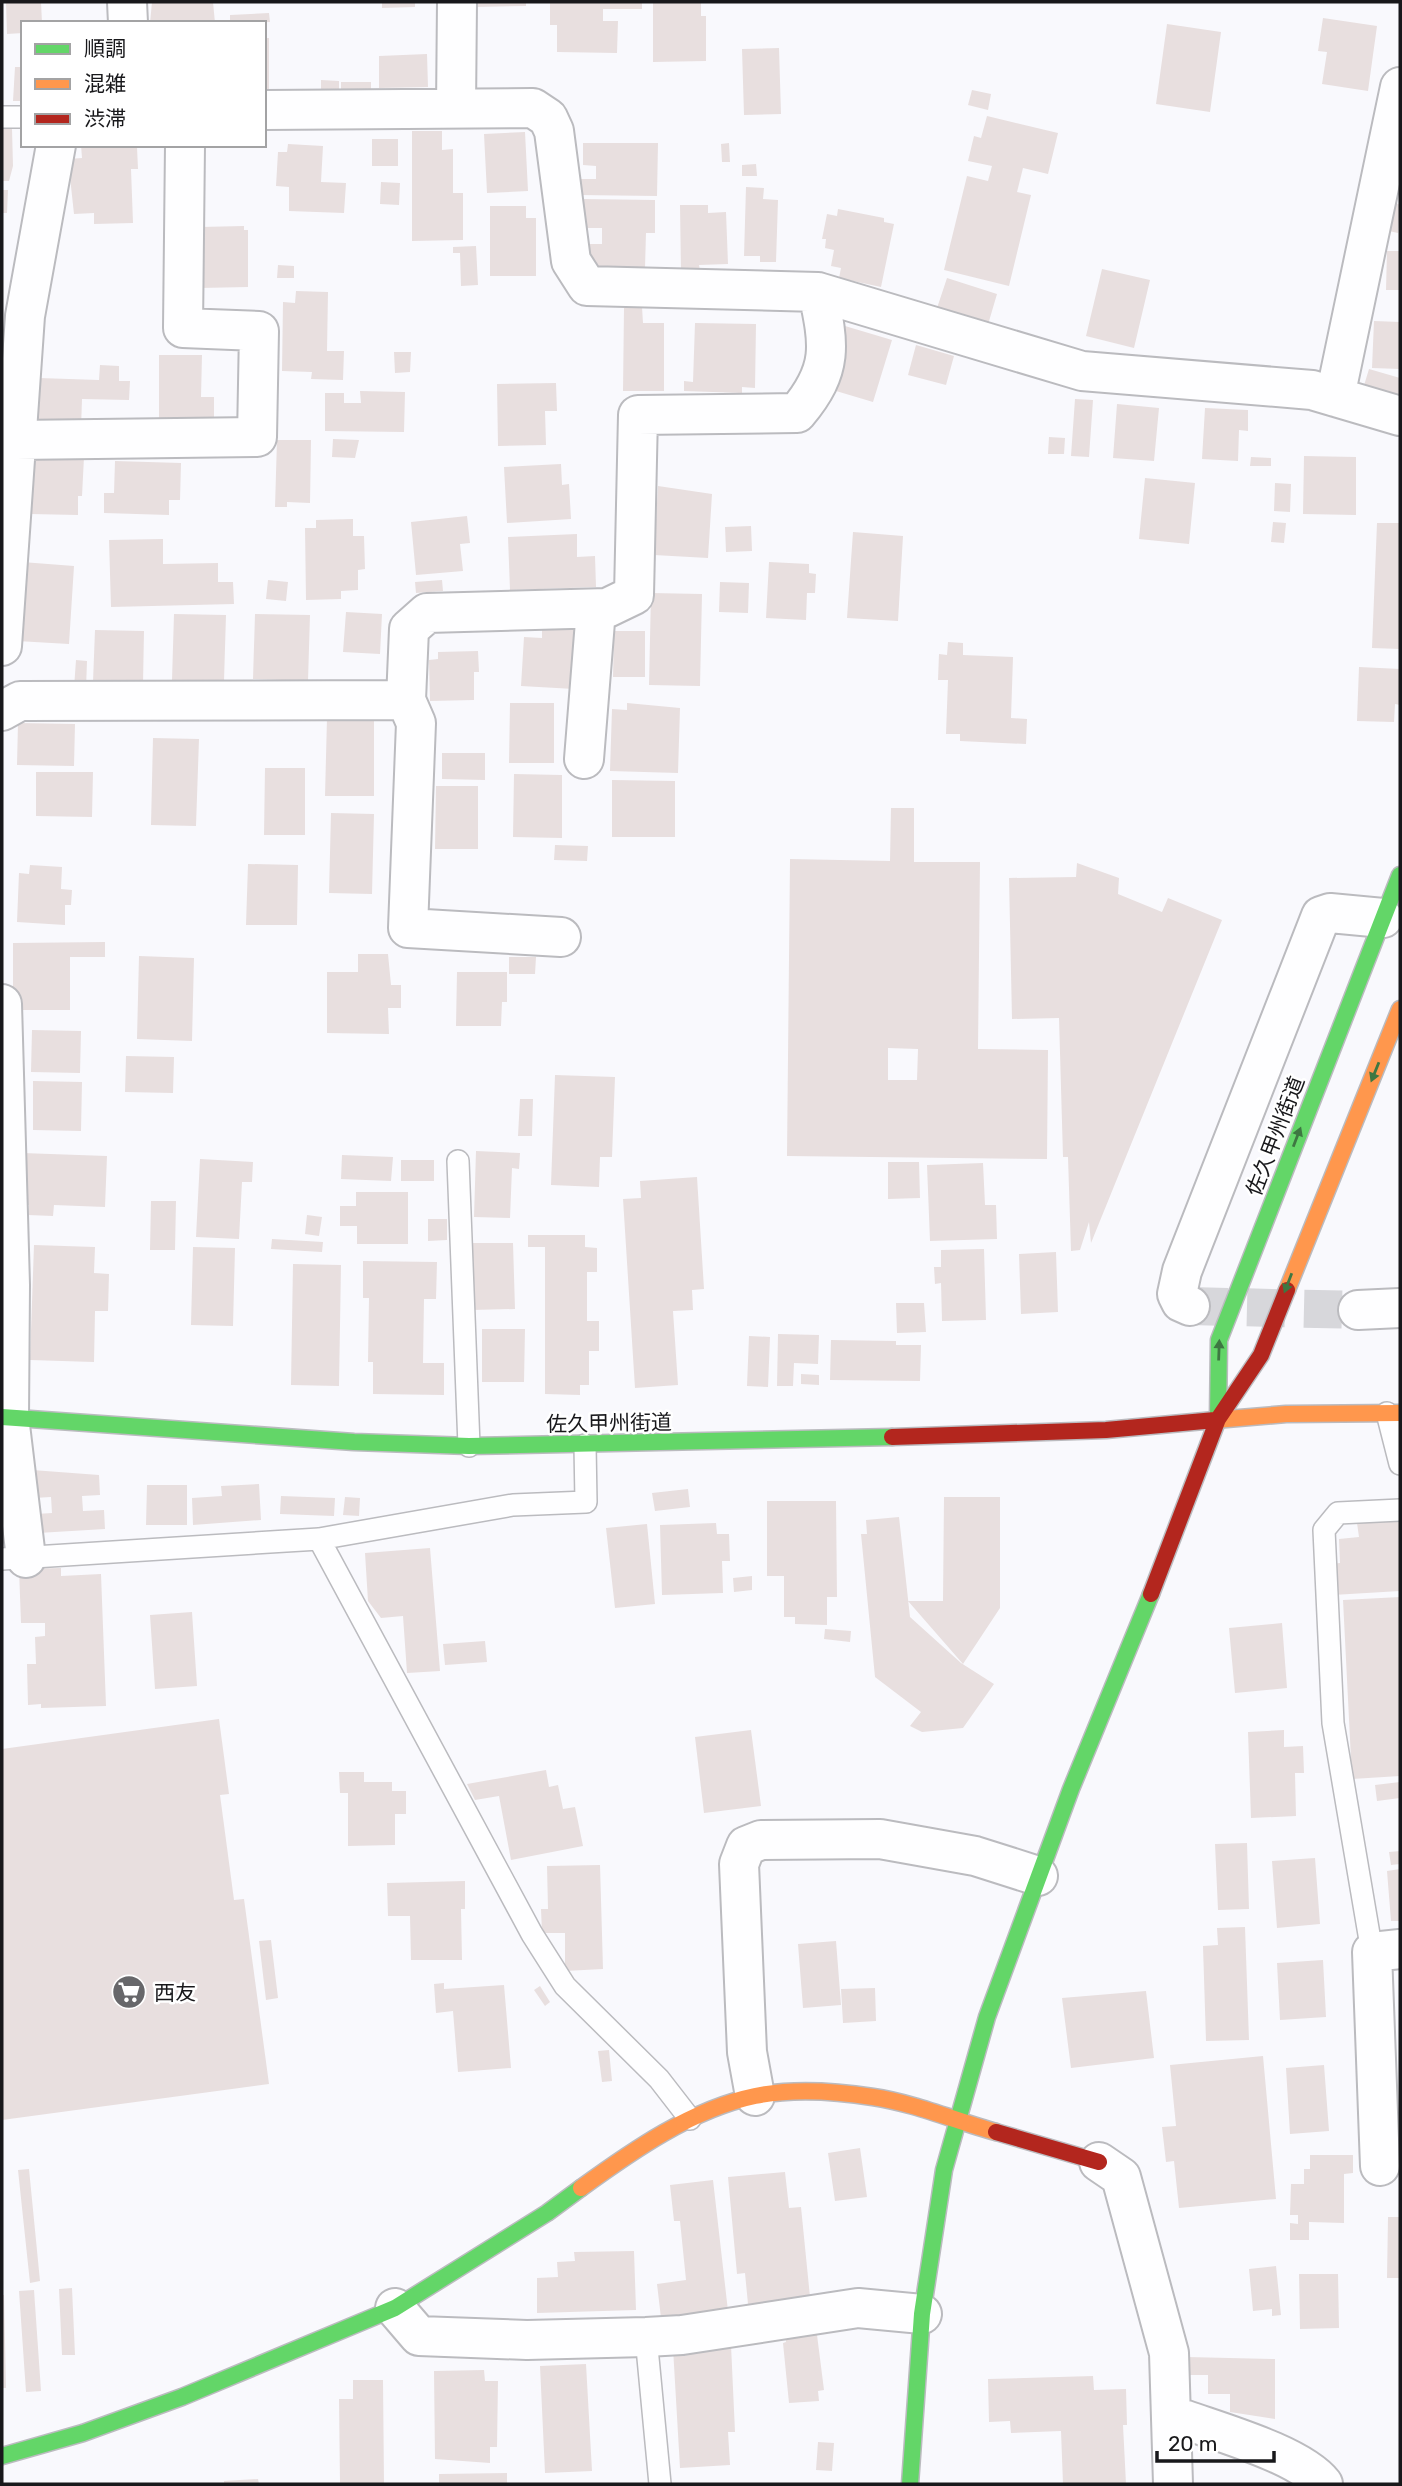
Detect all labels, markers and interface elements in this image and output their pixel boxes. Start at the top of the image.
legend [21,21,266,147]
text: 順調 [84,36,126,61]
text: 混雑 [84,71,126,96]
text: 渋滞 [84,106,126,131]
one-way arrow [1369,1062,1380,1083]
street label: 佐久甲州街道 [1241,1073,1309,1199]
one-way arrow [1292,1127,1303,1148]
one-way arrow [1283,1272,1294,1293]
one-way arrow [1213,1339,1224,1361]
street label: 佐久甲州街道 [546,1409,672,1437]
supermarket icon: 西友 [110,1973,148,2011]
place label: 西友 [154,1980,196,2005]
scale bar [1157,2420,1274,2464]
text: 20 m [1168,2431,1217,2456]

